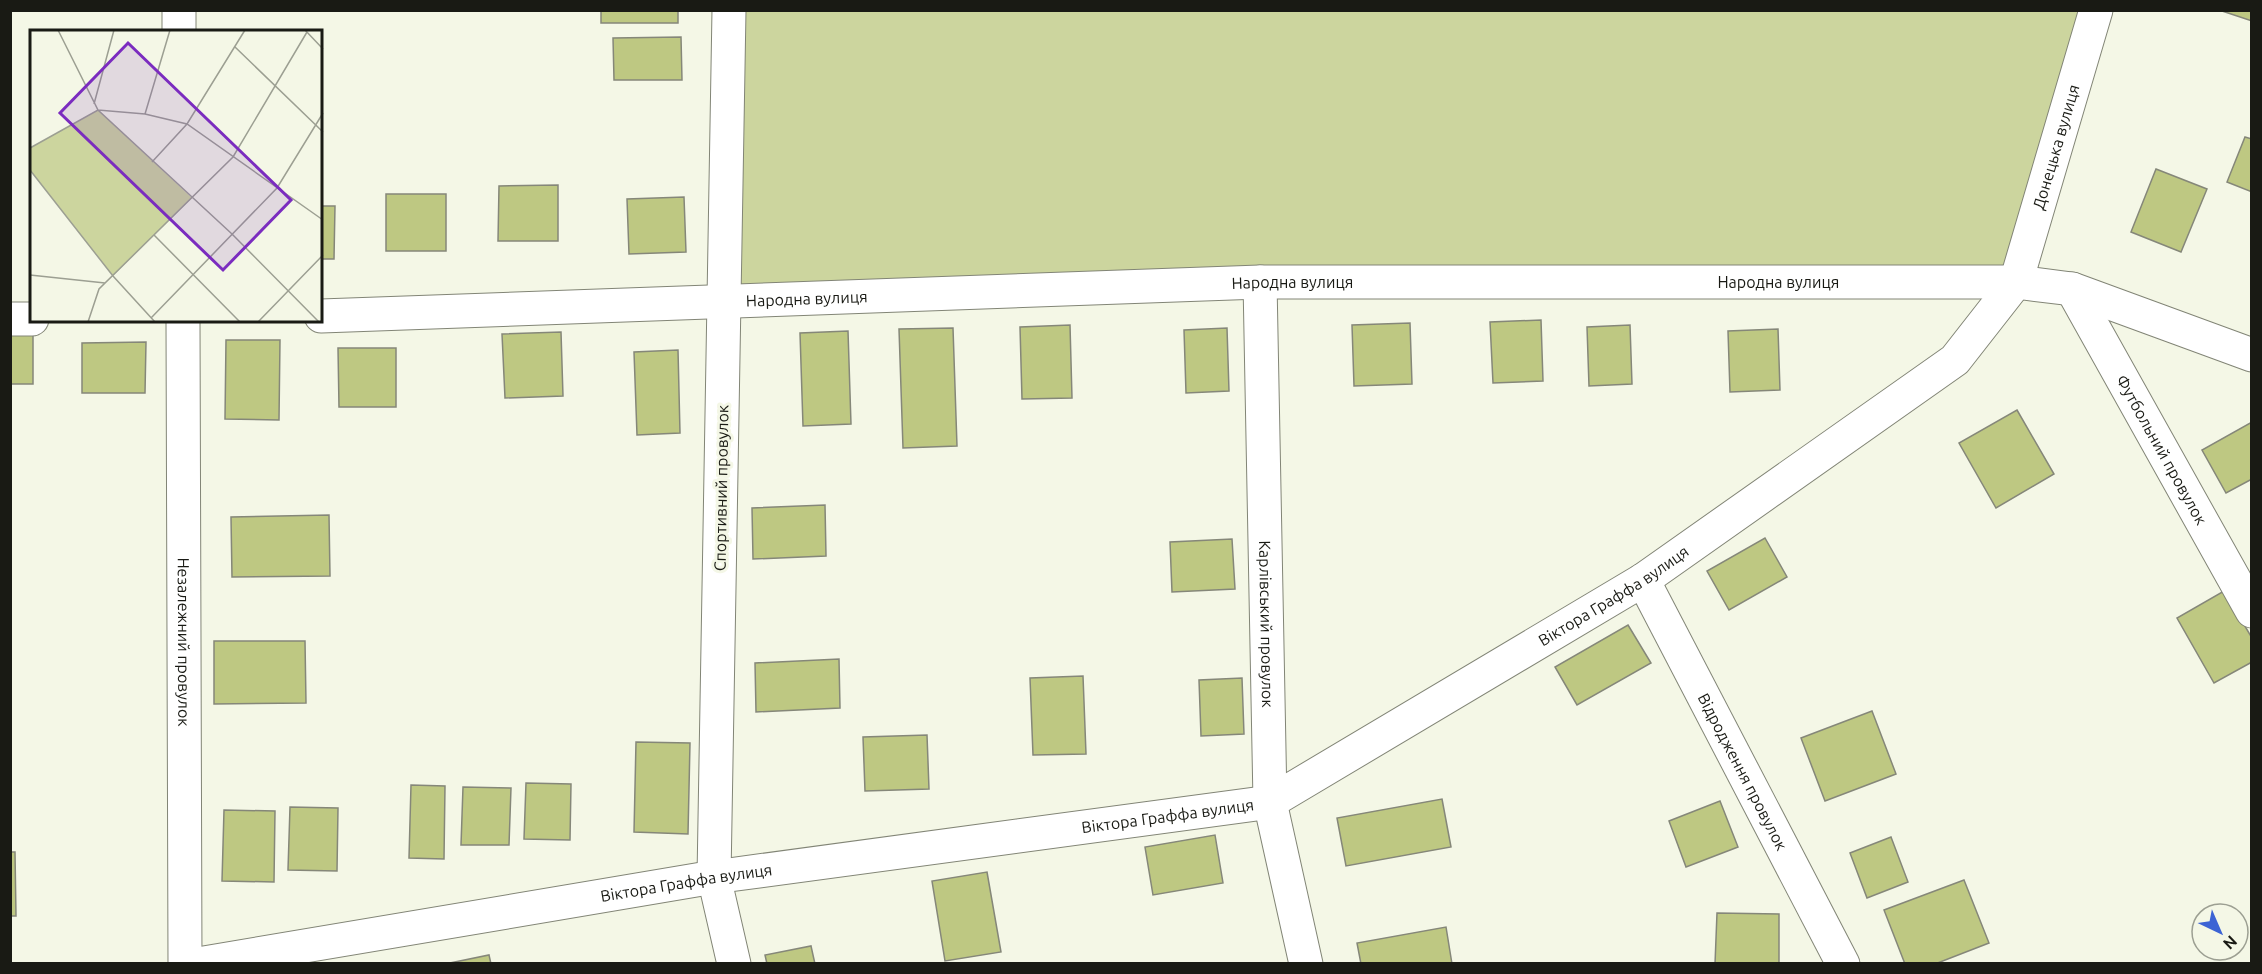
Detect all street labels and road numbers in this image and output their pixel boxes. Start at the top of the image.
street label: Донецька вулиця [2029,82,2083,212]
street label: Народна вулиця [1231,273,1353,292]
street label: Народна вулиця [1717,273,1839,291]
street label: Народна вулиця [745,287,868,310]
street label: Футбольний провулок [2113,372,2211,528]
street label: Спортивний провулок [711,405,731,571]
street label: Карлівський провулок [1256,540,1277,708]
street label: Віктора Граффа вулиця [1535,542,1692,649]
street label: Незалежний провулок [175,557,193,727]
street label: Відродження провулок [1694,690,1791,853]
street label: Віктора Граффа вулиця [1080,795,1255,836]
street label: Віктора Граффа вулиця [599,860,773,905]

